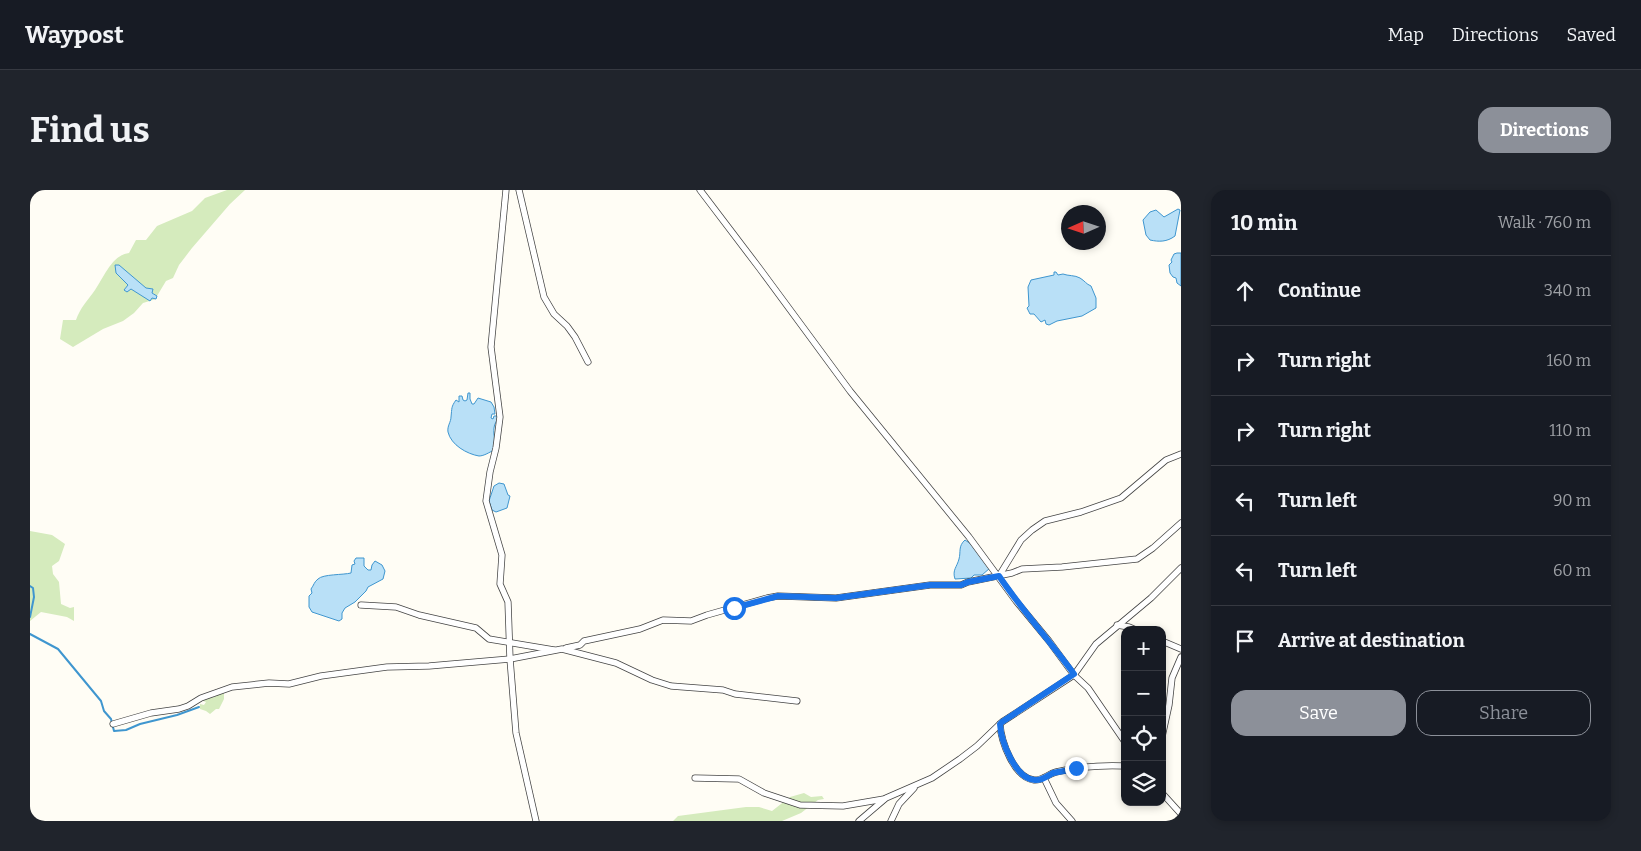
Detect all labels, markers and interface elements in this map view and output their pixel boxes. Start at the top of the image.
text: Waypost [25,21,124,49]
text: Map [1388,24,1424,46]
text: Directions [1452,24,1539,46]
text: Saved [1567,24,1616,46]
button: Directions [1478,107,1611,153]
text: Find us [30,109,150,151]
north arrow [1061,205,1106,250]
text: 10 min [1231,210,1297,236]
text: Walk · 760 m [1498,213,1591,232]
icon: ahead [1231,277,1259,305]
text: Continue [1278,279,1361,302]
text: 340 m [1544,281,1591,300]
icon: right [1231,347,1259,375]
text: Turn right [1278,349,1371,372]
text: 160 m [1546,351,1591,370]
icon: right [1231,417,1259,445]
text: Turn right [1278,419,1371,442]
text: 110 m [1549,421,1591,440]
icon: left [1231,487,1259,515]
text: Turn left [1278,489,1357,512]
text: 90 m [1553,491,1591,510]
icon: left [1231,557,1259,585]
text: Turn left [1278,559,1357,582]
text: 60 m [1553,561,1591,580]
route start [723,597,746,620]
map controls [1121,626,1166,806]
button: + [1121,626,1166,671]
icon: arrive [1231,627,1259,655]
text: Arrive at destination [1278,629,1465,652]
button: − [1121,671,1166,716]
button: Save [1231,690,1406,736]
button: Share [1416,690,1591,736]
button: locate [1121,716,1166,761]
route end [1065,757,1088,780]
button: layers [1121,761,1166,806]

